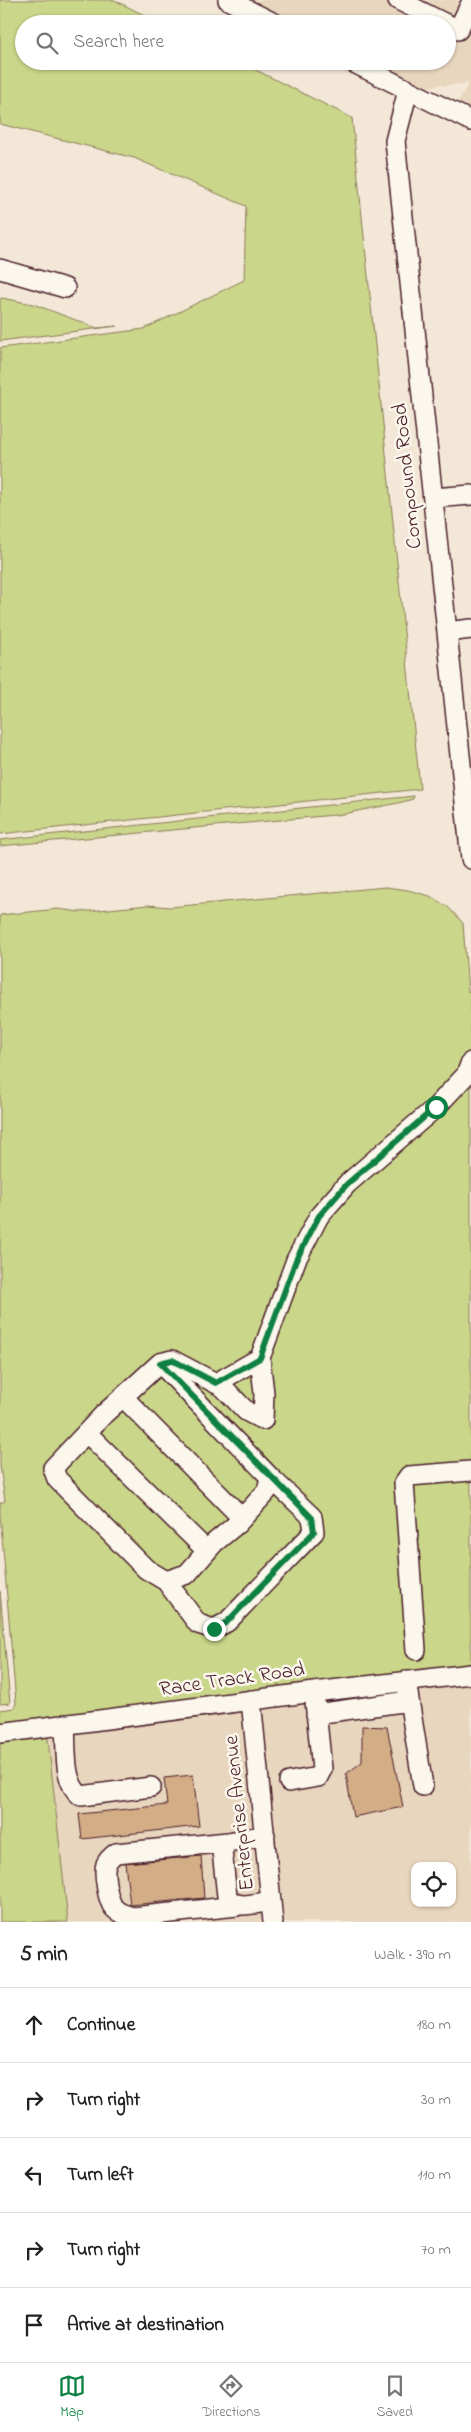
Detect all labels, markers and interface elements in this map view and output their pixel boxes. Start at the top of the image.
search box [15,15,456,70]
icon: search [33,29,61,57]
text: Search here [73,29,164,56]
street label: Compound Road [385,402,431,550]
route start [425,1096,448,1119]
route end [203,1618,226,1641]
street label: Race Track Road [157,1655,307,1705]
street label: Enterprise Avenue [217,1733,263,1892]
map controls [411,1862,456,1907]
button: locate [411,1862,456,1907]
text: 5 min [20,1940,68,1970]
text: Walk · 390 m [374,1943,451,1967]
icon: ahead [20,2011,48,2039]
text: Continue [67,2012,135,2039]
text: 180 m [417,2013,451,2037]
icon: right [20,2086,48,2114]
text: Turn right [67,2087,140,2114]
text: 30 m [421,2088,451,2112]
icon: left [20,2161,48,2189]
text: Turn left [67,2162,134,2189]
text: 110 m [417,2163,451,2187]
icon: right [20,2236,48,2264]
text: Turn right [67,2237,140,2264]
text: 70 m [421,2238,451,2262]
icon: arrive [20,2311,48,2339]
text: Arrive at destination [67,2312,224,2339]
tab: Map [58,2372,86,2423]
tab: Directions [202,2372,260,2423]
tab: Saved [376,2372,413,2423]

